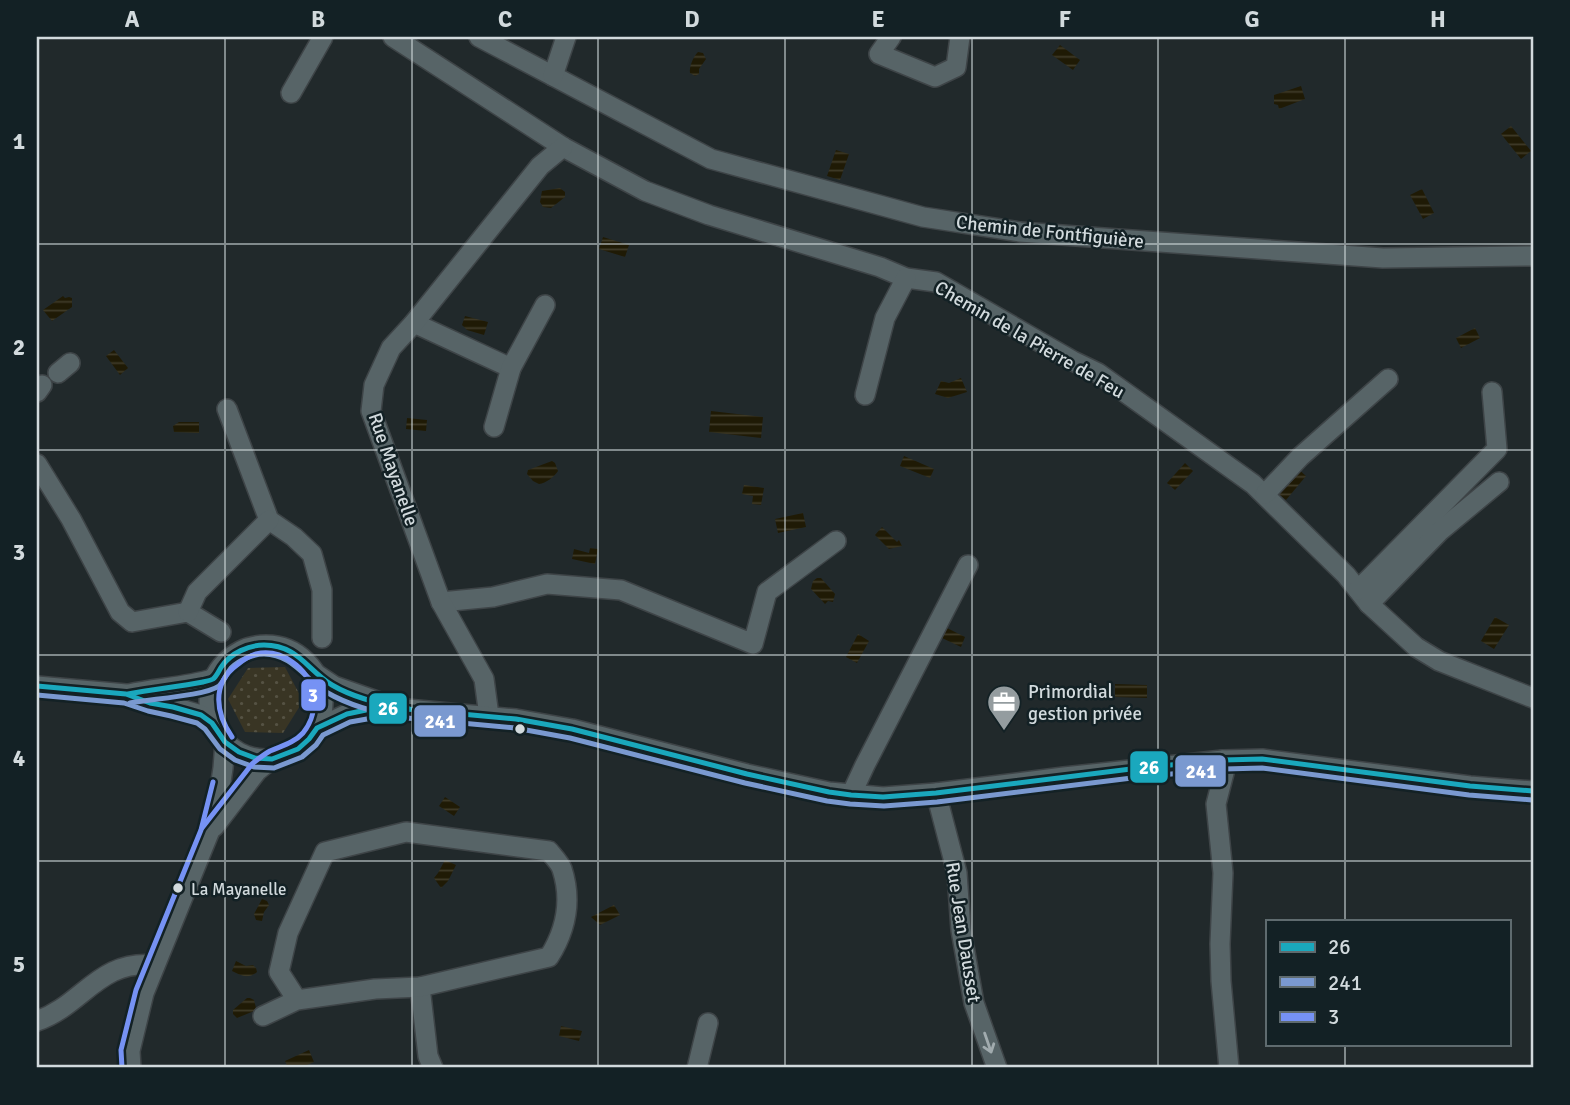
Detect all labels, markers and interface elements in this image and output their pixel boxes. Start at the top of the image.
text: A [125,5,140,34]
text: B [311,5,325,34]
text: C [498,5,512,34]
text: D [684,5,700,34]
text: E [871,5,885,34]
text: F [1059,5,1071,34]
text: G [1244,5,1260,34]
text: H [1430,5,1446,34]
text: 1 [13,127,25,156]
street label: Chemin de Fontfiguière [955,210,1145,254]
street label: Chemin de la Pierre de Feu [930,276,1129,404]
text: 2 [13,333,25,362]
street label: Rue Mayanelle [362,410,424,529]
text: 3 [13,538,25,567]
line badge: 3 [300,678,327,712]
place label: Primordial gestion privée [1028,680,1142,726]
office icon: Primordial gestion privée [985,683,1023,732]
text: 3 [308,684,318,708]
line badge: 26 [368,692,408,725]
text: 26 [378,697,398,721]
line badge: 241 [413,704,467,738]
text: 241 [425,710,455,734]
unlabelled marker [513,722,527,736]
text: 4 [13,744,25,773]
line badge: 26 [1129,750,1169,784]
line badge: 241 [1174,754,1227,788]
text: 26 [1139,756,1159,780]
text: 241 [1186,760,1216,784]
street label: Rue Jean Dausset [940,860,986,1005]
place label: La Mayanelle [191,879,286,900]
marker: La Mayanelle [171,881,185,895]
legend [1266,920,1510,1046]
text: 26 [1328,934,1351,960]
text: 5 [13,950,25,979]
text: 241 [1328,970,1362,996]
text: 3 [1328,1004,1339,1030]
one-way arrow [983,1032,995,1054]

